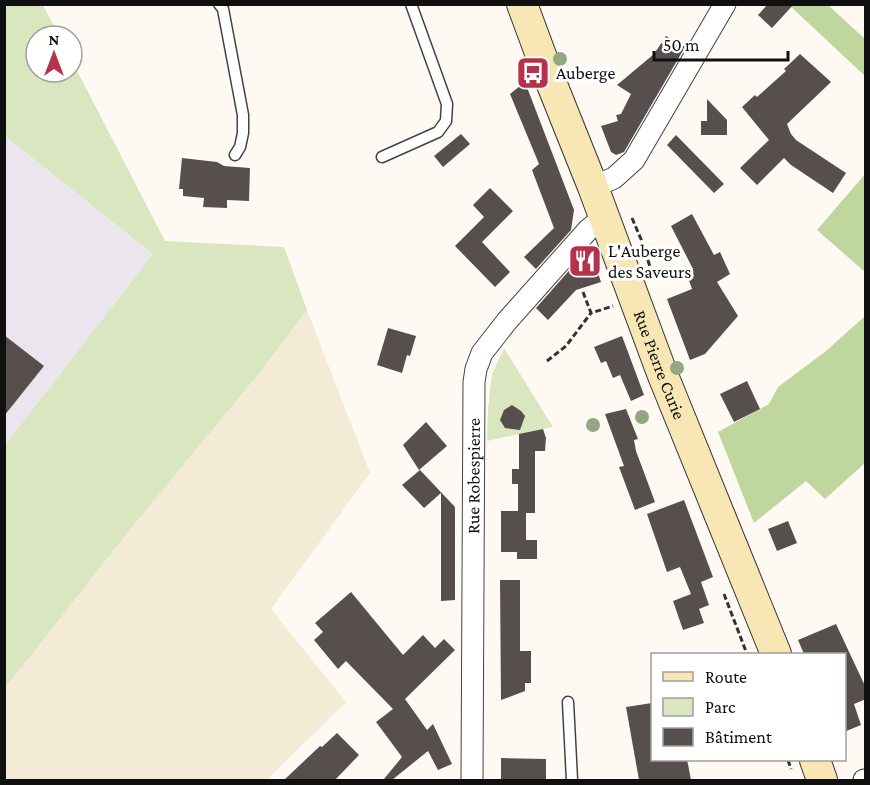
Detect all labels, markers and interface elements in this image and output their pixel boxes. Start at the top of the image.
north arrow [24,24,84,84]
scale bar [654,24,788,62]
text: N [49,31,60,48]
text: 50 m [663,35,700,55]
bus stop icon: Auberge [515,55,551,91]
place label: Auberge [556,63,615,83]
place label: L'Auberge des Saveurs [608,241,691,282]
restaurant icon: L'Auberge des Saveurs [567,243,603,279]
street label: Rue Pierre Curie [630,307,690,422]
street label: Rue Robespierre [463,418,484,534]
legend [651,653,846,761]
text: Route [705,667,747,687]
text: Parc [705,697,736,717]
text: Bâtiment [705,727,773,747]

